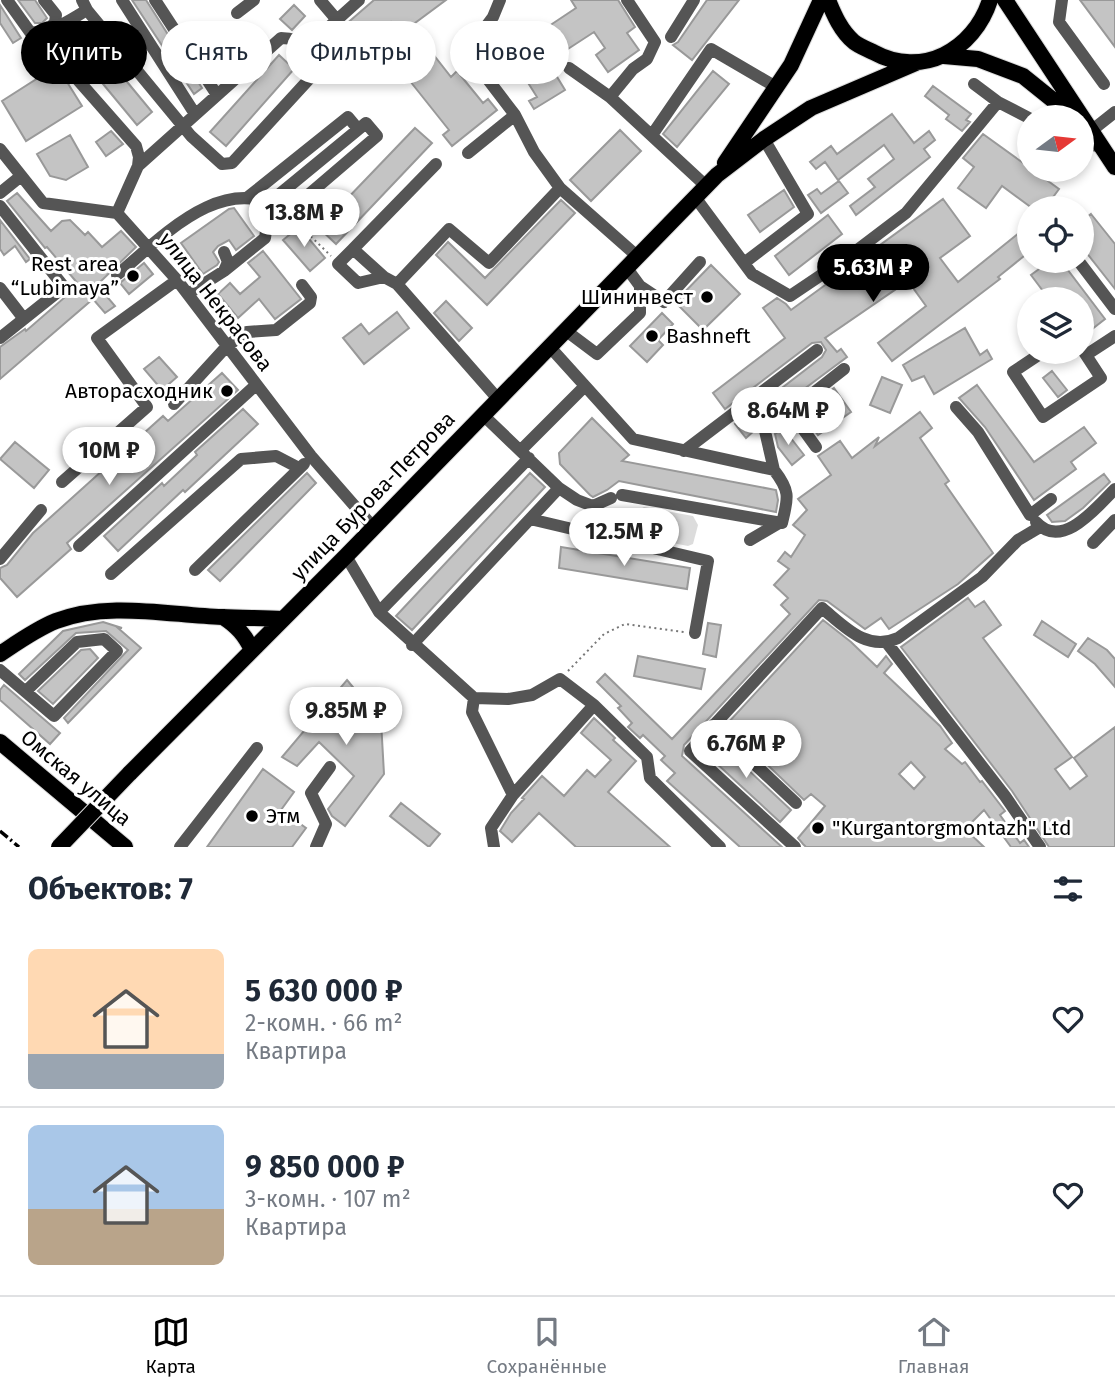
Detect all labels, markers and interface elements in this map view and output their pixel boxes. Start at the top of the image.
chip: Купить [21,21,147,84]
chip: Снять [161,21,272,84]
chip: Фильтры [286,21,436,84]
chip: Новое [450,21,569,84]
north arrow [1017,105,1094,182]
map controls [1017,105,1094,364]
pin: 13.8M ₽ [239,190,369,249]
button: locate [1017,196,1094,273]
text: 13.8M ₽ [265,198,343,226]
street label: улица Некрасова [154,227,278,377]
pin: 5.63M ₽ [808,244,938,304]
place label: Rest area “Lubimaya” [11,251,119,301]
text: 5.63M ₽ [833,253,913,281]
marker: Rest area “Lubimaya” [125,268,141,284]
place label: Шининвест [581,284,694,310]
button: layers [1017,287,1094,364]
marker: Шининвест [699,289,715,305]
place label: Bashneft [666,323,751,349]
marker: Bashneft [644,328,660,344]
place label: Авторасходник [65,378,213,404]
marker: Авторасходник [219,383,235,399]
pin: 8.64M ₽ [723,388,853,447]
text: 8.64M ₽ [747,396,829,424]
street label: улица Бурова-Петрова [286,406,460,586]
pin: 10M ₽ [60,428,158,487]
text: 10M ₽ [78,436,140,464]
pin: 12.5M ₽ [559,508,689,568]
text: 12.5M ₽ [585,517,663,545]
pin: 9.85M ₽ [281,688,411,747]
text: 9.85M ₽ [305,696,387,724]
pin: 6.76M ₽ [681,720,811,780]
street label: Омская улица [15,724,137,832]
text: 6.76M ₽ [706,729,786,757]
place label: Этм [266,803,300,829]
marker: Этм [244,808,260,824]
place label: "Kurgantorgmontazh" Ltd [832,815,1071,841]
marker: "Kurgantorgmontazh" Ltd [810,820,826,836]
icon: filters [1049,870,1087,908]
text: Объектов: 7 [28,871,193,907]
text: 5 630 000 ₽ [245,973,403,1009]
icon: home [84,977,168,1061]
icon: heart [1049,1000,1087,1038]
text: 2-комн. · 66 m² [245,1009,403,1037]
text: Квартира [245,1037,347,1065]
text: 9 850 000 ₽ [245,1149,405,1185]
icon: home [84,1153,168,1237]
icon: heart [1049,1176,1087,1214]
text: 3-комн. · 107 m² [245,1185,411,1213]
text: Квартира [245,1213,347,1241]
tab: Карта [145,1313,196,1378]
tab: Сохранённые [487,1313,607,1378]
tab: Главная [898,1313,970,1378]

